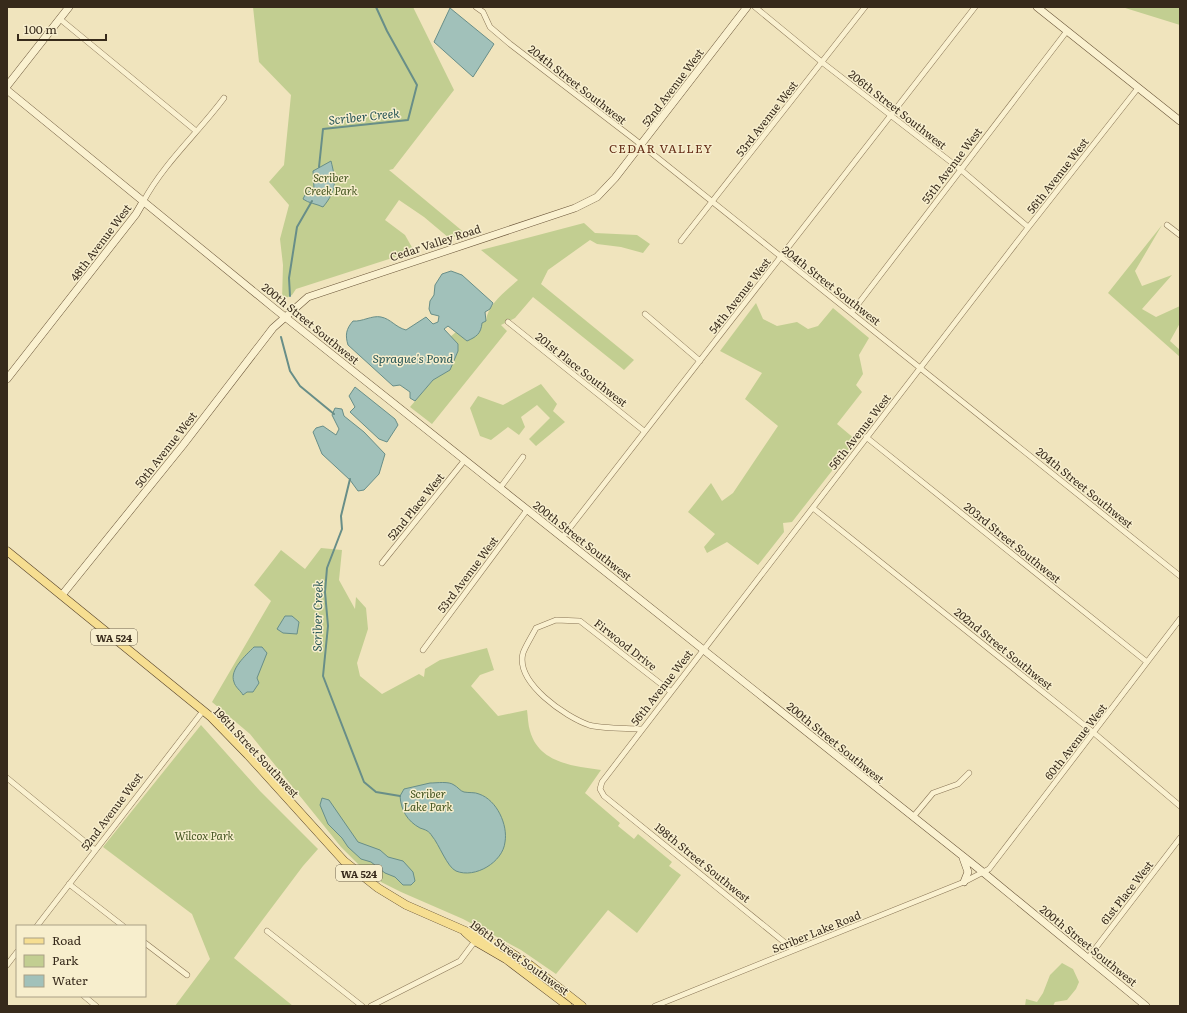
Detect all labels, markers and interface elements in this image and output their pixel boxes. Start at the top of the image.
scale bar [18,16,106,42]
text: 100 m [24,20,57,38]
street label: 204th Street Southwest [526,41,631,128]
street label: 52nd Avenue West [637,44,707,129]
street label: 206th Street Southwest [846,66,951,153]
street label: 53rd Avenue West [731,76,801,159]
water label: Scriber Creek [328,103,401,129]
street label: 55th Avenue West [917,123,985,206]
street label: 56th Avenue West [1022,133,1092,216]
district label: CEDAR VALLEY [609,139,713,157]
park label: Scriber Creek Park [304,169,358,198]
street label: 48th Avenue West [66,200,135,284]
street label: Cedar Valley Road [388,220,483,264]
street label: 204th Street Southwest [780,242,885,329]
street label: 54th Avenue West [704,253,774,336]
street label: 200th Street Southwest [259,279,363,368]
street label: 201st Place Southwest [533,328,632,410]
water label: Sprague's Pond [373,349,454,367]
street label: 56th Avenue West [824,389,894,472]
street label: 50th Avenue West [130,407,200,490]
street label: 204th Street Southwest [1033,443,1137,532]
street label: 52nd Place West [383,468,448,543]
street label: 200th Street Southwest [530,496,636,584]
street label: 203rd Street Southwest [961,498,1065,586]
street label: 53rd Avenue West [433,532,501,616]
water label: Scriber Creek [307,580,327,652]
street label: 202nd Street Southwest [951,603,1057,693]
street label: Firwood Drive [591,614,661,674]
road number: WA 524 [91,629,137,645]
street label: 56th Avenue West [626,645,696,728]
street label: 200th Street Southwest [784,698,888,787]
street label: 60th Avenue West [1040,699,1110,783]
street label: 196th Street Southwest [211,703,304,801]
street label: 52nd Avenue West [76,768,146,853]
park label: Scriber Lake Park [403,785,453,814]
street label: 198th Street Southwest [652,818,755,906]
park label: Wilcox Park [174,827,234,843]
street label: 61st Place West [1096,856,1156,927]
road number: WA 524 [336,865,382,881]
street label: 200th Street Southwest [1037,901,1141,990]
street label: Scriber Lake Road [769,906,863,956]
street label: 196th Street Southwest [467,916,573,999]
legend [16,925,146,997]
text: Road [52,931,82,949]
text: Park [52,951,79,969]
text: Water [52,971,88,989]

